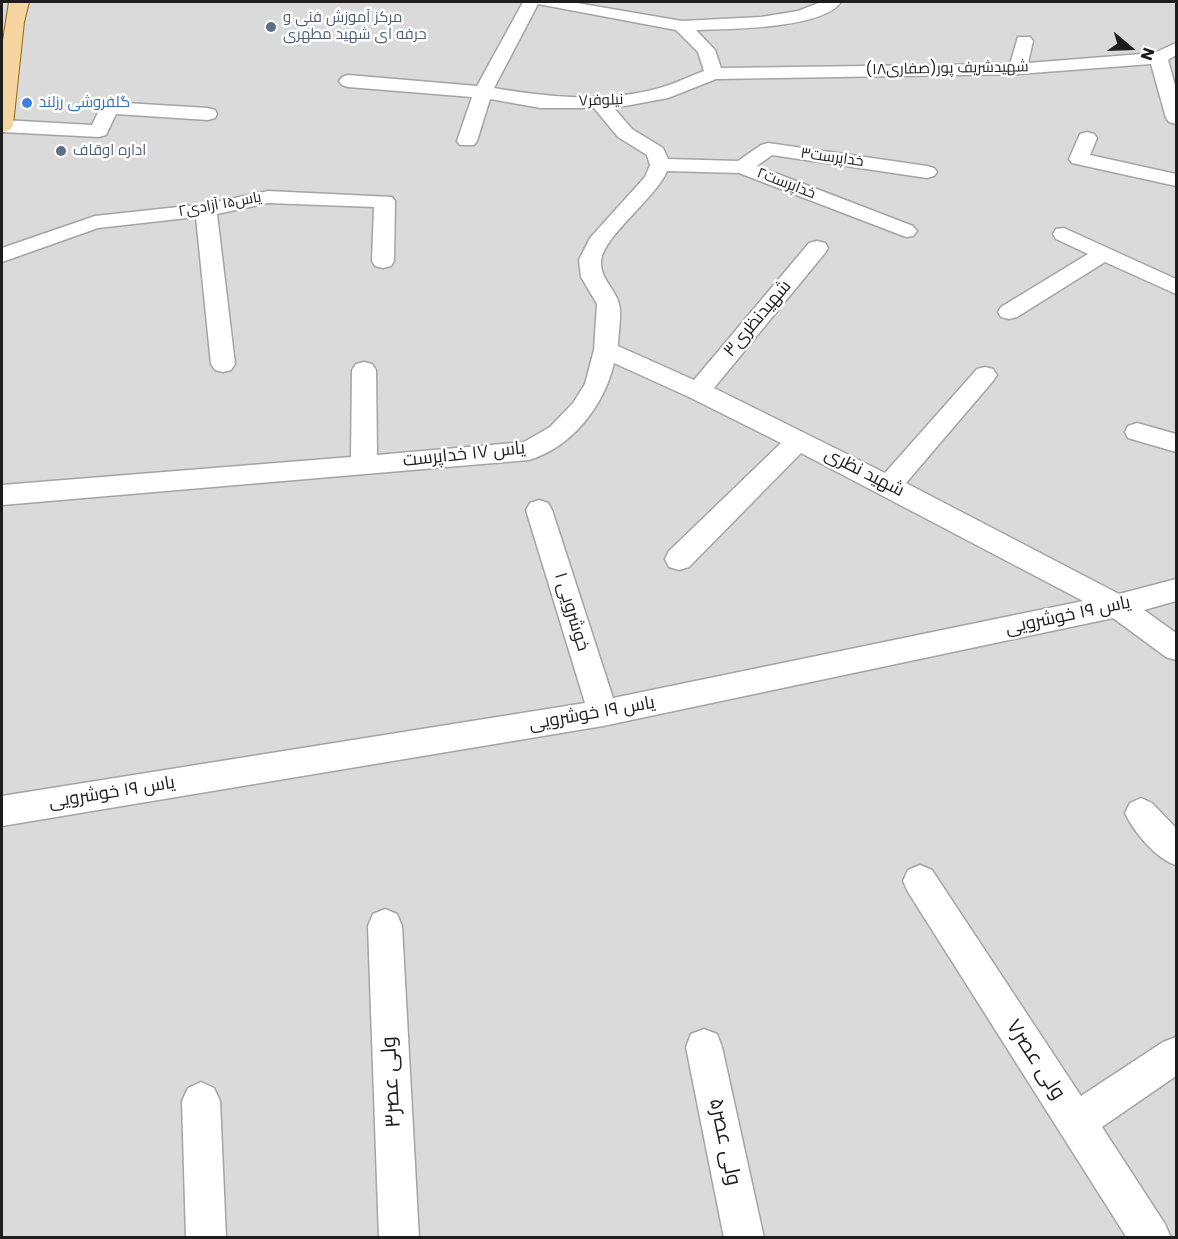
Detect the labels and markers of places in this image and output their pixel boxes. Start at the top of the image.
place label: مرکز آموزش فنی و حرفه ای شهید مطهری [283,9,427,44]
marker: مرکز آموزش فنی و حرفه ای شهید مطهری [264,20,278,34]
place label: گلفروشی رزلند [39,94,130,112]
marker: گلفروشی رزلند [20,96,34,110]
place label: اداره اوقاف [73,142,146,160]
marker: اداره اوقاف [54,144,68,158]

